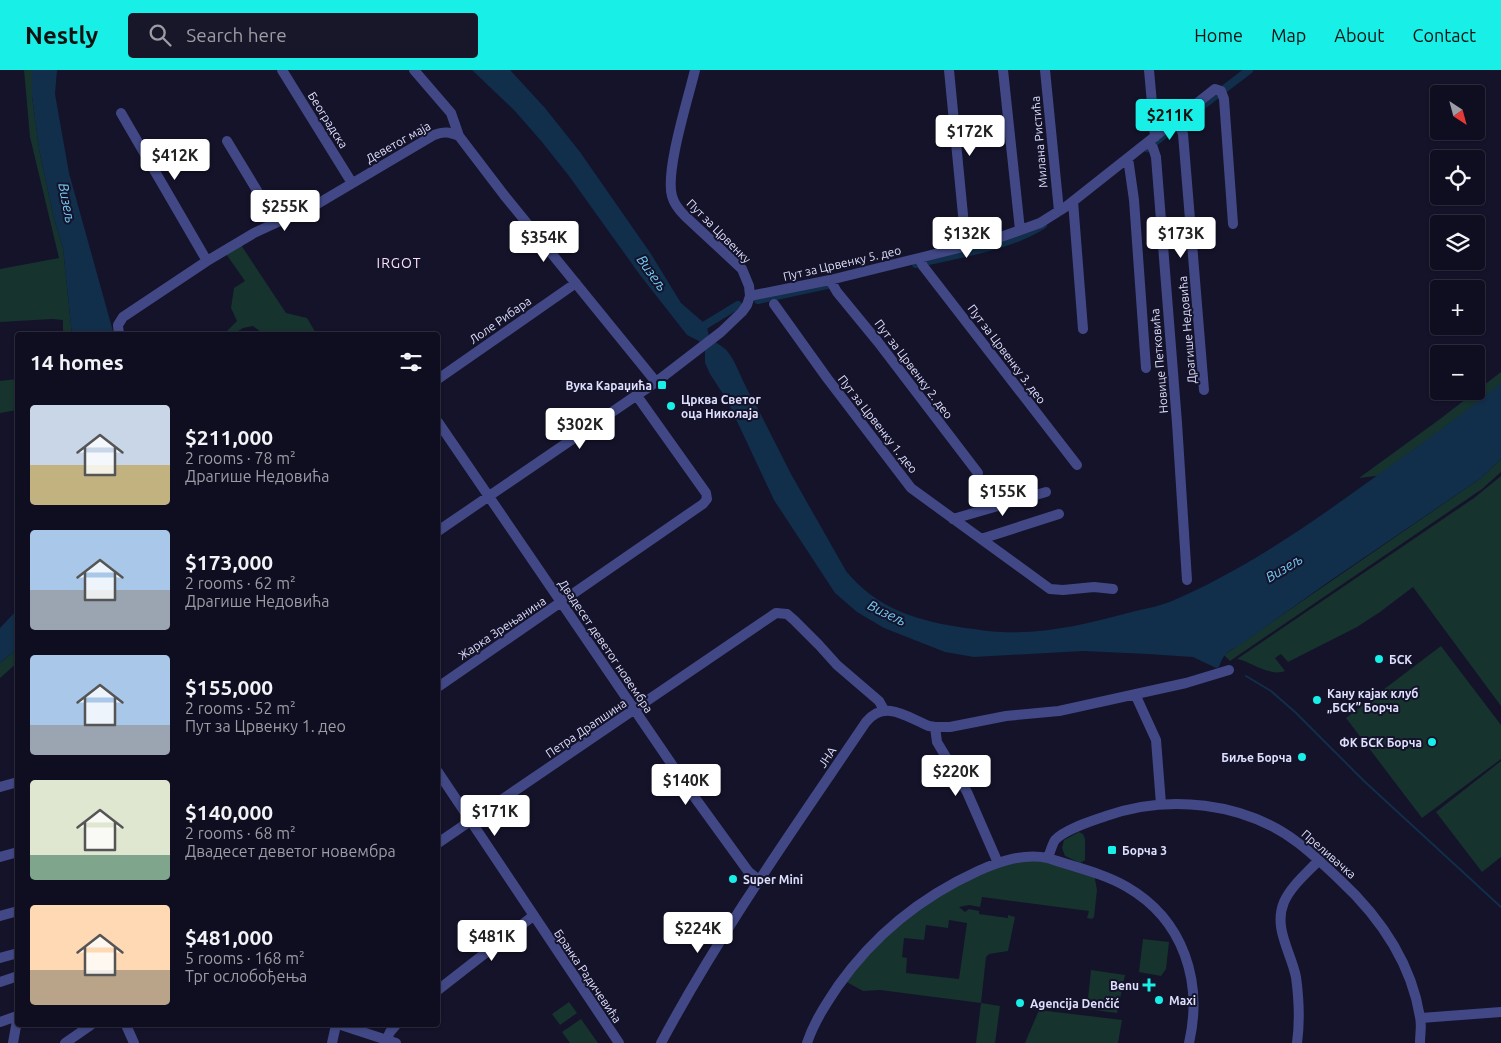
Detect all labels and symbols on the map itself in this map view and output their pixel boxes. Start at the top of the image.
north arrow [1430,85,1485,140]
street label: Београдска [306,89,350,151]
street label: Милана Ристића [1029,96,1049,188]
pin: $211K [1135,98,1205,141]
pin: $172K [935,114,1005,157]
street label: Деветог маја [363,119,433,165]
pin: $412K [140,138,210,181]
water label: Визељ [55,182,79,224]
pin: $255K [250,190,320,232]
street label: Пут за Црвенку [684,196,754,266]
pin: $132K [932,216,1002,259]
pin: $173K [1146,216,1216,259]
pin: $354K [509,220,579,263]
street label: Пут за Црвенку 5. део [782,243,902,283]
water label: Визељ [634,252,670,294]
district label: IRGOT [377,255,421,271]
street label: Драгише Недовића [1176,275,1198,385]
street label: Лоле Рибара [467,294,533,346]
street label: Пут за Црвенку 3. део [965,302,1049,406]
street label: Новице Петковића [1148,308,1170,414]
street label: Пут за Црвенку 2. део [872,317,956,421]
street label: Пут за Црвенку 1. део [836,372,920,476]
place label: Вука Караџића [565,379,652,392]
marker: Вука Караџића [656,379,668,391]
place label: Црква Светог оца Николаја [681,393,762,420]
marker: Црква Светог оца Николаја [665,400,677,412]
pin: $302K [545,408,615,450]
pin: $155K [968,474,1038,517]
water label: Визељ [1262,551,1306,585]
street label: Двадесет деветог новембра [556,577,656,715]
street label: Жарка Зрењанина [456,594,548,662]
water label: Визељ [865,597,909,629]
marker: БСК [1373,653,1385,665]
place label: БСК [1389,653,1412,666]
place label: Кану кајак клуб „БСК” Борча [1327,687,1418,714]
marker: Кану кајак клуб „БСК” Борча [1311,694,1323,706]
street label: Петра Драпшина [543,696,629,760]
place label: ФК БСК Борча [1339,736,1422,749]
marker: ФК БСК Борча [1426,736,1438,748]
street label: ЈНА [815,744,839,770]
place label: Биље Борча [1221,751,1292,764]
marker: Биље Борча [1296,751,1308,763]
pin: $220K [921,754,991,797]
pin: $140K [651,764,721,806]
pin: $171K [460,794,530,837]
street label: Преливачка [1299,827,1359,881]
marker: Борча 3 [1106,844,1118,856]
place label: Борча 3 [1122,844,1167,857]
marker: Super Mini [727,873,739,885]
place label: Super Mini [743,873,803,886]
pin: $224K [663,912,733,954]
pin: $481K [457,920,527,962]
street label: Бранка Радичевића [552,927,624,1025]
place label: Benu [1110,979,1139,992]
marker: Benu [1143,979,1155,991]
marker: Maxi [1153,994,1165,1006]
place label: Maxi [1169,994,1196,1007]
marker: Agencija Denčić [1014,997,1026,1009]
place label: Agencija Denčić [1030,997,1119,1010]

